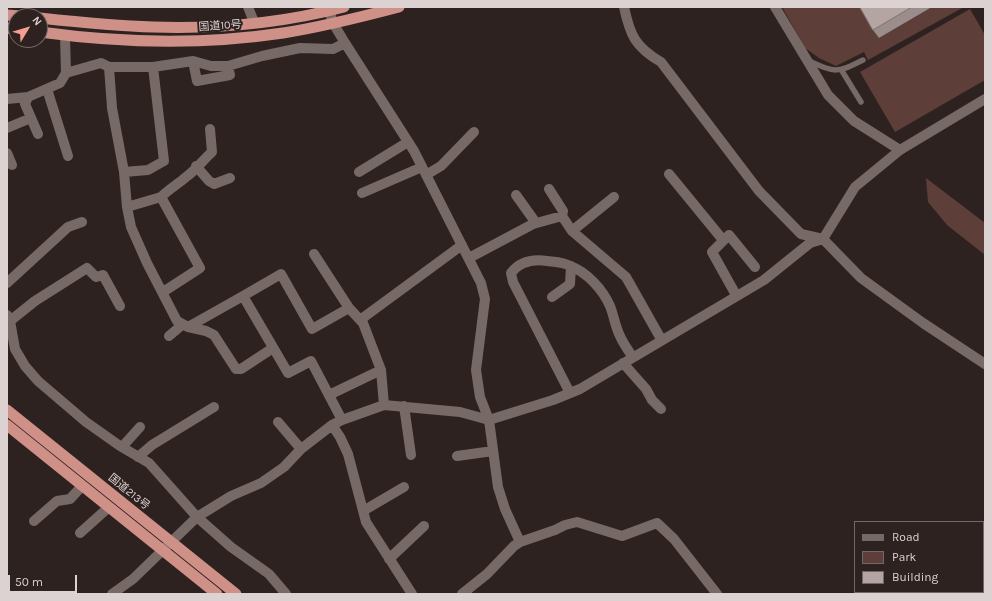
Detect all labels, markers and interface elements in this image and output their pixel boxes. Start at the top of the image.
north arrow [8,8,48,48]
text: N [30,14,45,28]
street label: 国道10号 [198,18,242,34]
street label: 国道213号 [106,471,152,513]
legend [854,521,984,593]
text: Road [892,530,920,544]
text: Park [892,550,916,564]
scale bar [10,567,79,593]
text: Building [892,570,938,584]
text: 50 m [15,575,43,589]

